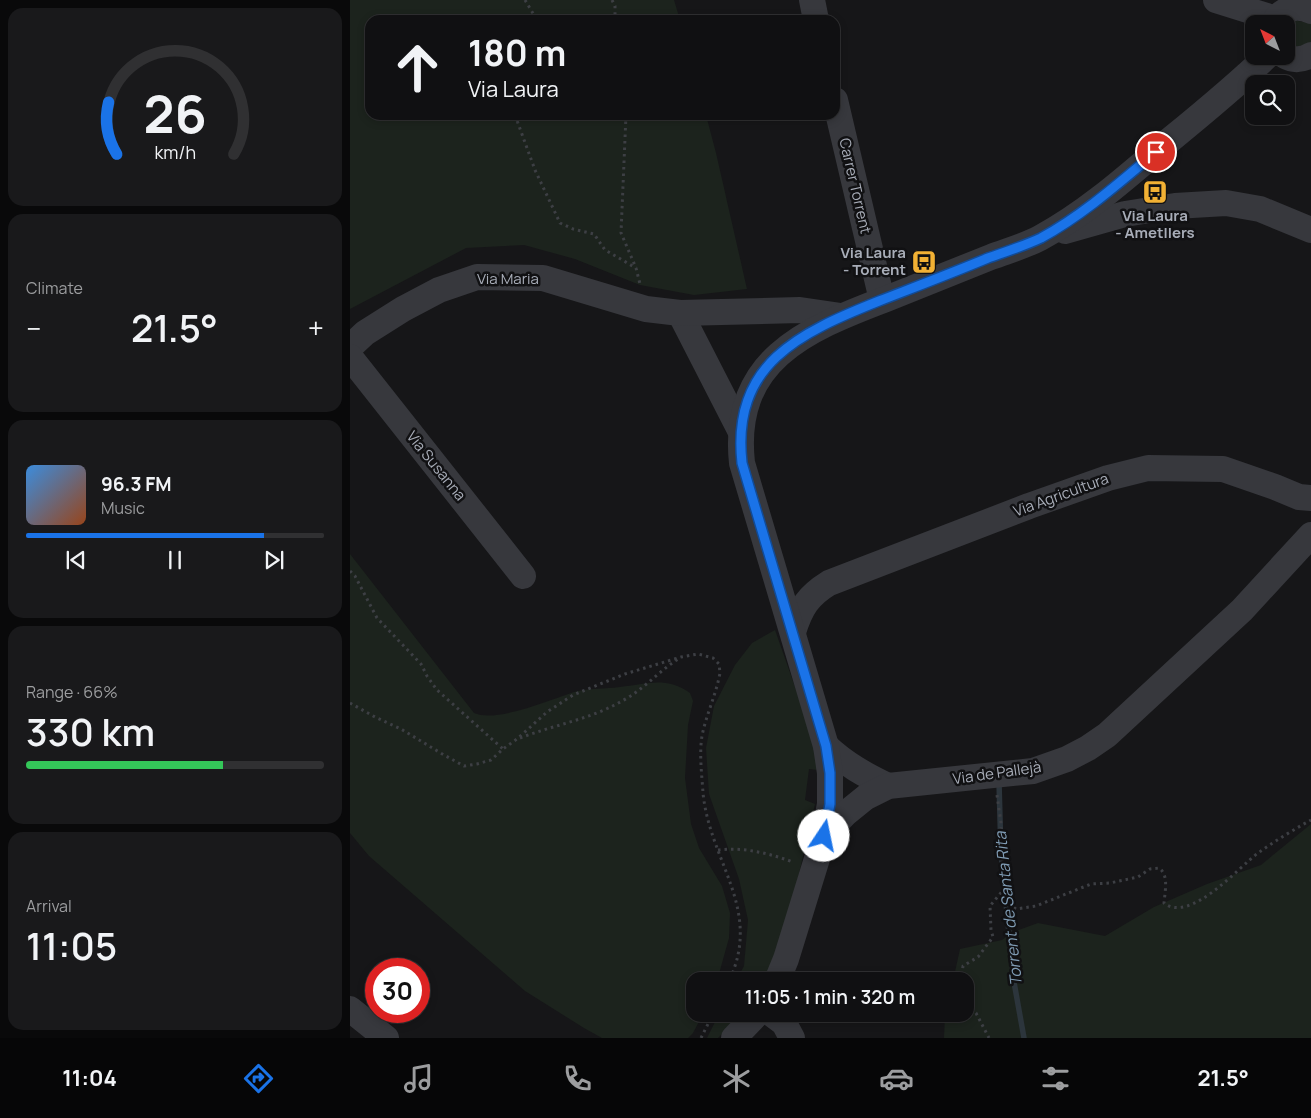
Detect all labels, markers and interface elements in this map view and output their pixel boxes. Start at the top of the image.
north arrow [1245,15,1295,65]
map controls [1245,15,1295,125]
text: 180 m [468,29,566,77]
icon: ahead [385,35,450,100]
text: Via Laura [468,74,559,104]
button: search [1245,75,1295,125]
text: 26 [143,78,207,149]
pin [1135,131,1177,173]
street label: Carrer Torrent [834,136,877,236]
icon: arrive [1142,138,1170,166]
text: km/h [154,140,196,164]
bus stop icon: Via Laura - Ametllers [1142,179,1168,205]
place label: Via Laura - Ametllers [1115,205,1195,243]
place label: Via Laura - Torrent [840,242,906,280]
bus stop icon: Via Laura - Torrent [911,249,937,275]
street label: Via Maria [477,268,539,289]
text: Climate [26,277,83,299]
text: 21.5° [131,301,218,353]
text: − [26,309,41,347]
text: + [308,309,324,347]
street label: Via Susanna [402,426,471,505]
street label: Via Agricultura [1010,468,1111,521]
text: 96.3 FM [101,471,171,497]
text: Music [101,497,145,519]
icon: previous [62,546,90,574]
icon: pause [161,546,189,574]
icon: next [260,546,288,574]
text: Range · 66% [26,681,118,703]
text: 330 km [26,705,155,757]
street label: Via de Pallejà [951,756,1043,789]
position arrow [797,809,849,861]
water label: Torrent de Santa Rita [989,830,1027,987]
text: Arrival [26,895,72,917]
text: 11:05 [26,919,117,971]
speed limit sign: 30 [365,958,430,1023]
text: 11:05 · 1 min · 320 m [745,984,915,1010]
icon: directions [241,1061,276,1096]
icon: music [401,1061,436,1096]
icon: phone [560,1061,595,1096]
icon: climate [719,1061,754,1096]
icon: car [879,1061,914,1096]
icon: filters [1038,1061,1073,1096]
text: 11:04 [62,1063,117,1093]
text: 21.5° [1197,1063,1249,1093]

